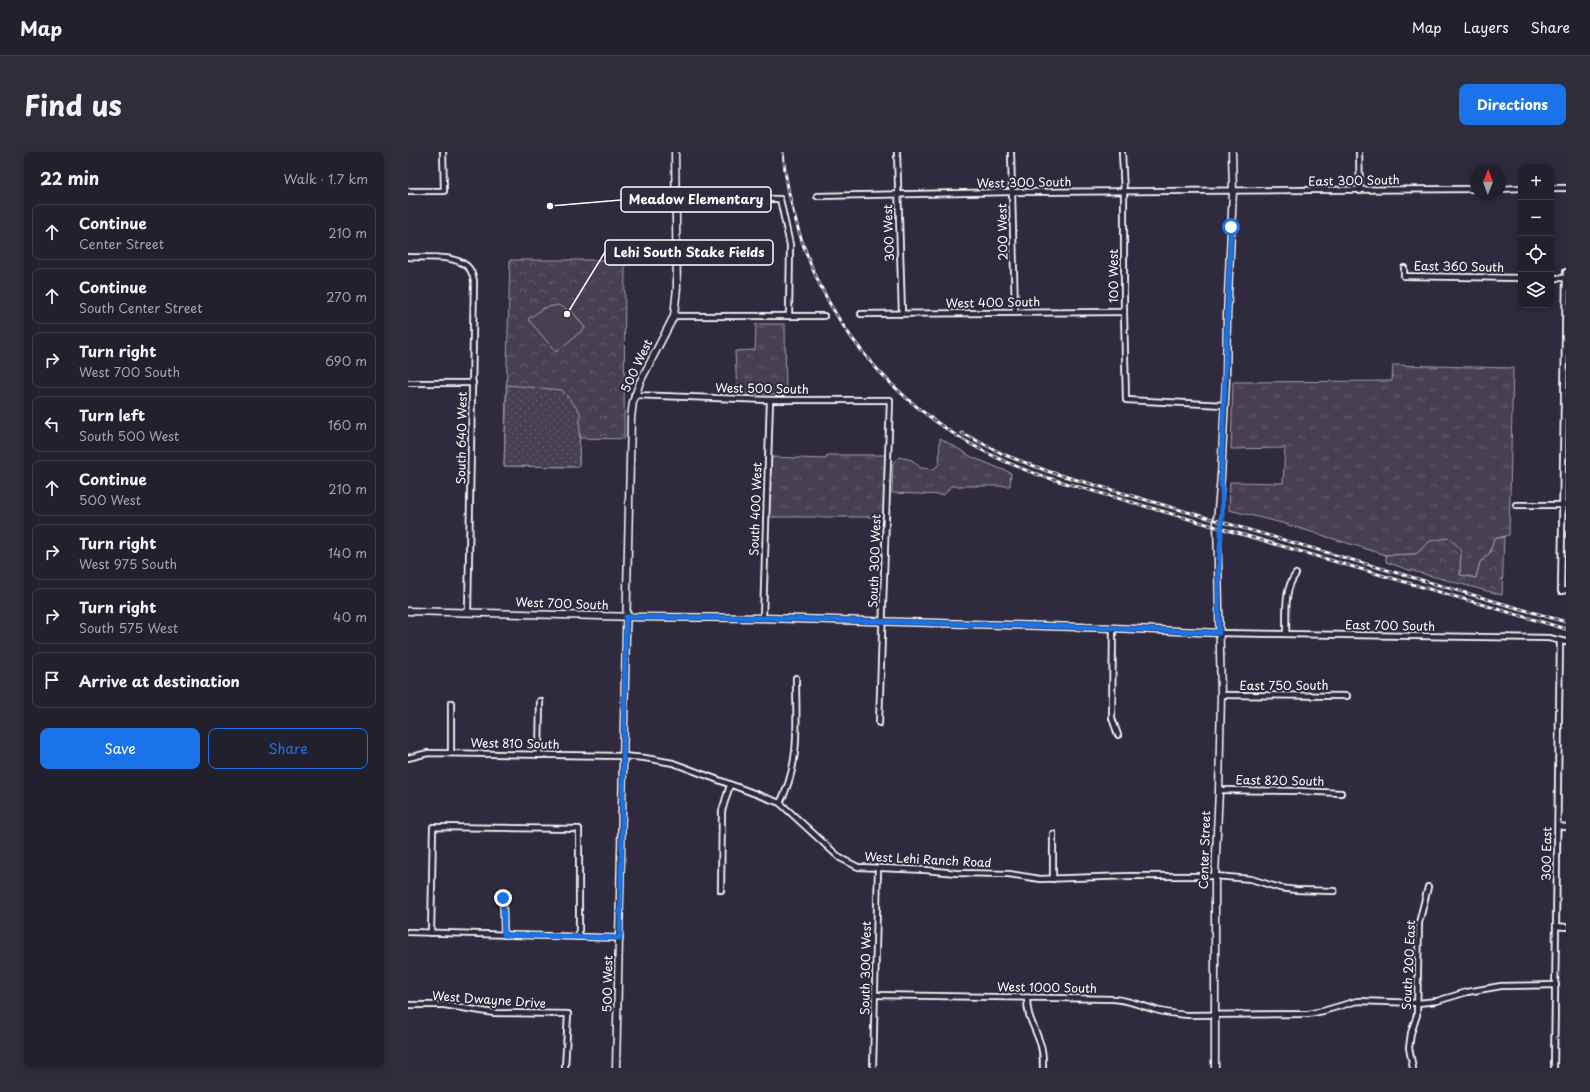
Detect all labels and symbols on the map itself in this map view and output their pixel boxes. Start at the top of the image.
north arrow [1470,164,1506,200]
street label: East 300 South [1308,170,1400,190]
street label: West 300 South [976,172,1071,192]
callout: Meadow Elementary [621,187,771,212]
text: Meadow Elementary [629,189,763,208]
street label: 200 West [992,203,1011,261]
street label: 300 West [878,204,898,262]
route start [1222,218,1240,236]
callout: Lehi South Stake Fields [605,240,773,265]
text: Lehi South Stake Fields [614,242,764,261]
street label: 100 West [1104,249,1122,303]
street label: East 360 South [1414,256,1504,276]
street label: West 400 South [946,292,1040,312]
street label: 500 West [616,336,656,395]
street label: West 500 South [715,378,809,398]
street label: South 640 West [451,391,471,484]
street label: South 400 West [744,462,766,556]
street label: South 300 West [863,514,885,608]
street label: West 700 South [515,592,609,614]
street label: East 700 South [1345,615,1435,635]
street label: East 750 South [1240,676,1328,694]
street label: West 810 South [470,733,560,753]
street label: East 820 South [1235,770,1325,790]
street label: Center Street [1194,810,1214,890]
street label: 300 East [1537,826,1555,881]
street label: West Lehi Ranch Road [864,847,992,871]
route end [494,889,512,907]
street label: South 200 East [1397,919,1419,1010]
street label: South 300 West [855,921,875,1015]
street label: 500 West [598,955,617,1013]
street label: West 1000 South [997,977,1097,997]
street label: West Dwayne Drive [431,986,547,1012]

